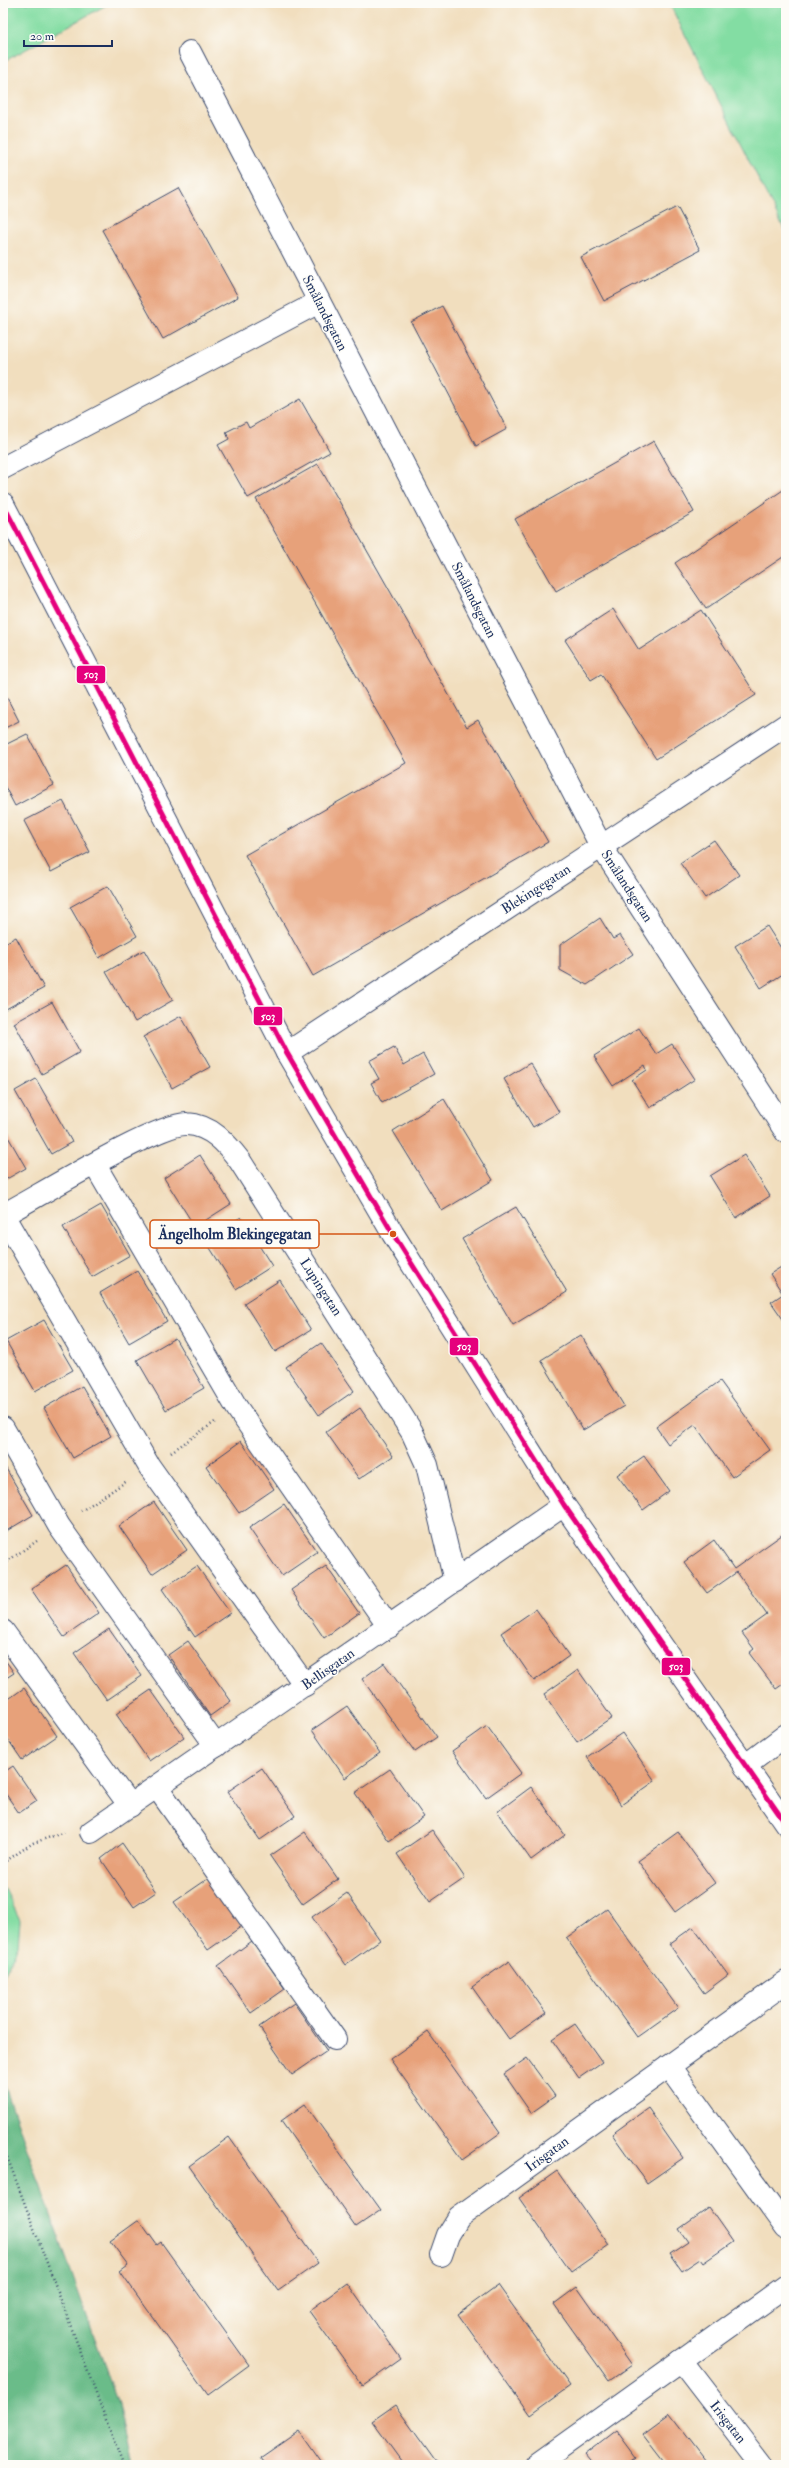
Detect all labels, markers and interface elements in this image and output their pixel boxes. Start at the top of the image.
scale bar [24,22,112,48]
text: 20 m [30,29,55,44]
street label: Smålandsgatan [299,272,351,354]
street label: Smålandsgatan [448,559,500,641]
line badge: 503 [76,665,106,684]
text: 503 [84,668,98,681]
street label: Smålandsgatan [597,847,657,925]
street label: Blekingegatan [498,860,574,918]
line badge: 503 [253,1006,283,1026]
text: 503 [261,1010,275,1023]
callout: Ängelholm Blekingegatan [150,1220,319,1248]
text: Ängelholm Blekingegatan [157,1224,312,1245]
street label: Lupingatan [295,1255,346,1320]
line badge: 503 [449,1337,479,1356]
text: 503 [457,1340,471,1353]
street label: Bellisgatan [298,1645,358,1693]
line badge: 503 [661,1657,691,1676]
text: 503 [669,1660,683,1673]
street label: Irisgatan [522,2133,572,2175]
street label: Irisgatan [706,2397,750,2447]

